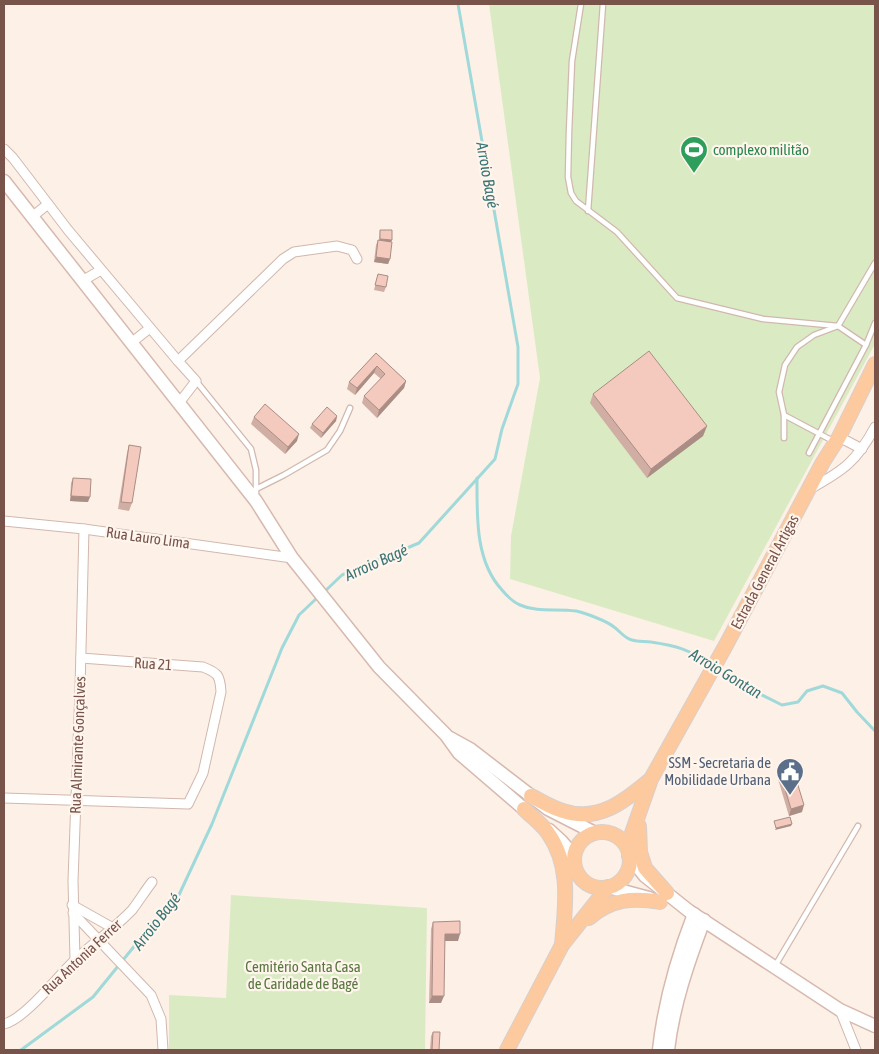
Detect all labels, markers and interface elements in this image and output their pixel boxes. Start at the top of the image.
sports icon: complexo militão [679,135,709,174]
water label: Arroio Bagé [472,139,503,210]
place label: complexo militão [713,141,809,158]
street label: Estrada General Artigas [727,512,802,632]
street label: Rua Lauro Lima [105,523,191,552]
water label: Arroio Bagé [341,540,411,585]
water label: Arroio Gontan [686,644,766,702]
street label: Rua 21 [134,654,173,673]
street label: Rua Almirante Gonçalves [67,676,88,814]
place label: SSM - Secretaria de Mobilidade Urbana [664,754,771,788]
public building icon: SSM - Secretaria de Mobilidade Urbana [775,757,805,796]
water label: Arroio Bagé [128,889,185,954]
street label: Rua Antonia Ferrer [39,915,125,998]
park label: Cemitério Santa Casa de Caridade de Bagé [245,958,361,992]

